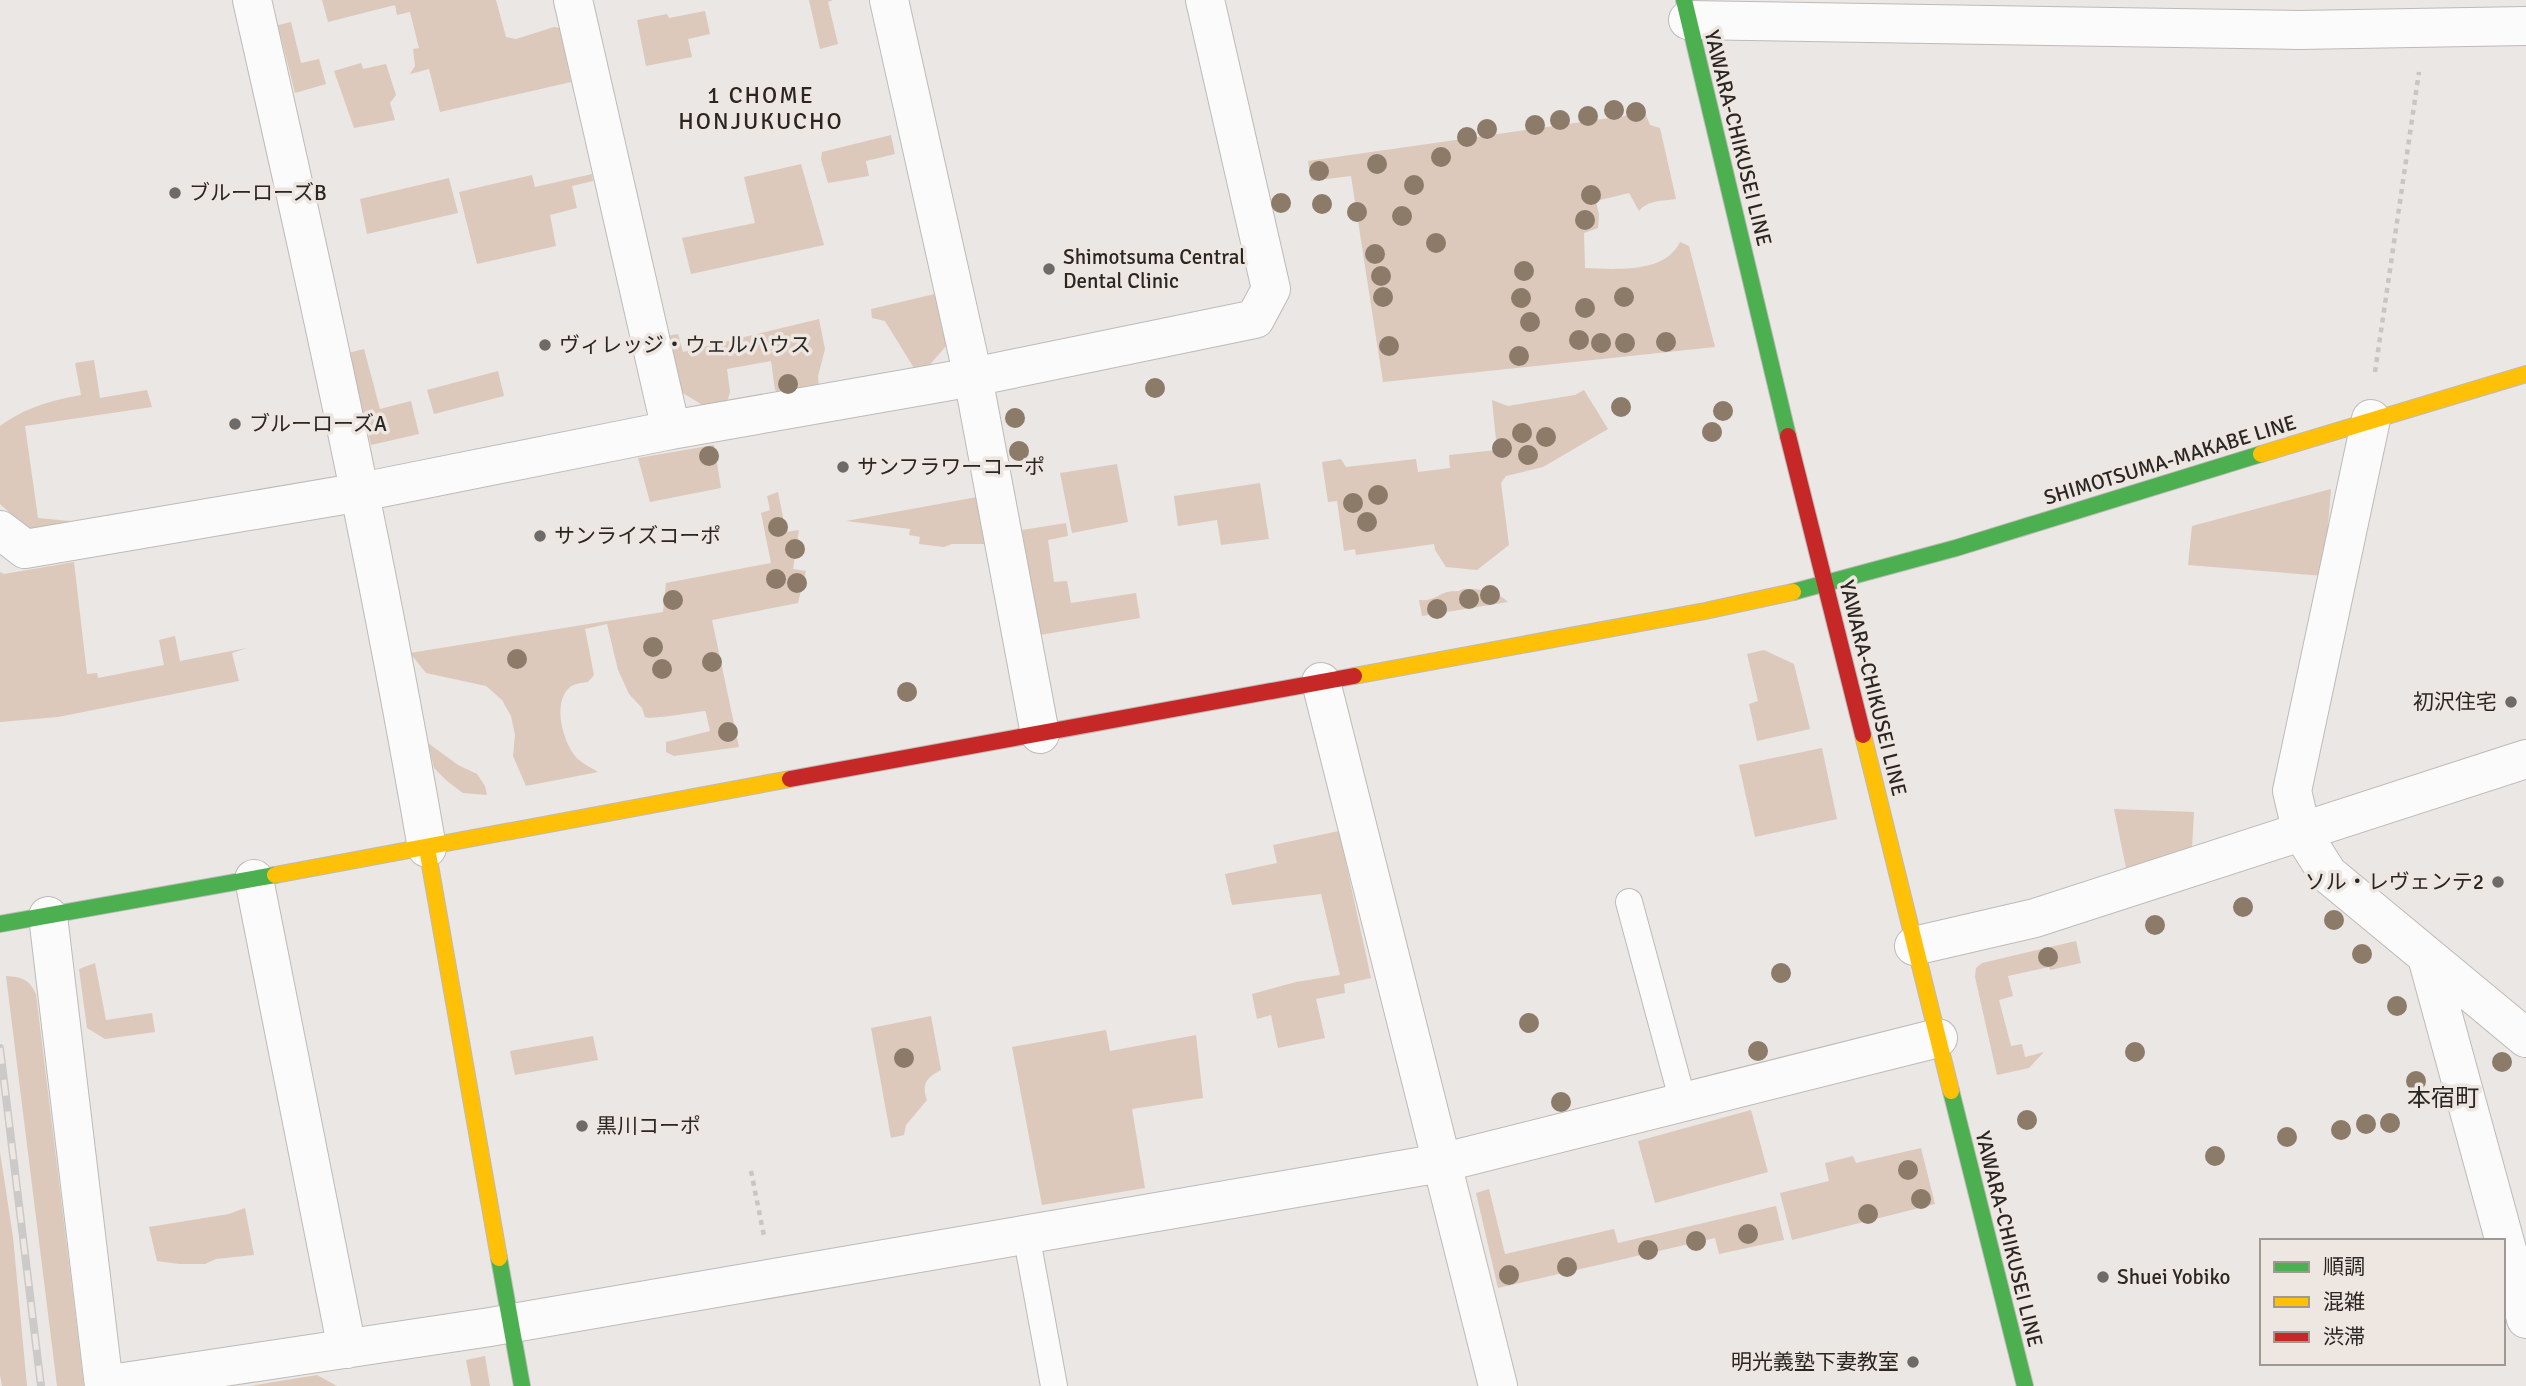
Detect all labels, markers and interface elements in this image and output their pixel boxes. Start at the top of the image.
street label: YAWARA-CHIKUSEI LINE [1699,27,1777,249]
district label: 1 CHOME HONJUKUCHO [678,81,844,136]
place label: ブルーローズB [189,180,327,206]
marker: ブルーローズB [167,185,183,201]
place label: Shimotsuma Central Dental Clinic [1063,244,1246,294]
marker: Shimotsuma Central Dental Clinic [1041,261,1057,277]
place label: ヴィレッジ・ウェルハウス [559,332,811,358]
marker: ヴィレッジ・ウェルハウス [537,337,553,353]
street label: SHIMOTSUMA-MAKABE LINE [2041,409,2299,511]
place label: ブルーローズA [249,411,387,437]
marker: ブルーローズA [227,416,243,432]
place label: サンフラワーコーポ [857,454,1045,480]
marker: サンフラワーコーポ [835,459,851,475]
place label: サンライズコーポ [554,523,721,549]
marker: サンライズコーポ [532,528,548,544]
street label: YAWARA-CHIKUSEI LINE [1834,577,1912,799]
place label: 初沢住宅 [2413,689,2497,715]
marker: 初沢住宅 [2503,694,2519,710]
place label: ソル・レヴェンテ2 [2305,869,2484,895]
marker: ソル・レヴェンテ2 [2490,874,2506,890]
district label: 本宿町 [2407,1083,2479,1113]
place label: 黒川コーポ [596,1113,701,1139]
marker: 黒川コーポ [574,1118,590,1134]
street label: YAWARA-CHIKUSEI LINE [1970,1128,2048,1350]
legend [2260,1239,2505,1365]
text: 順調 [2323,1254,2365,1280]
place label: Shuei Yobiko [2117,1264,2230,1290]
marker: Shuei Yobiko [2095,1269,2111,1285]
text: 混雑 [2323,1289,2365,1315]
text: 渋滞 [2323,1324,2365,1350]
place label: 明光義塾下妻教室 [1731,1349,1899,1375]
marker: 明光義塾下妻教室 [1905,1354,1921,1370]

